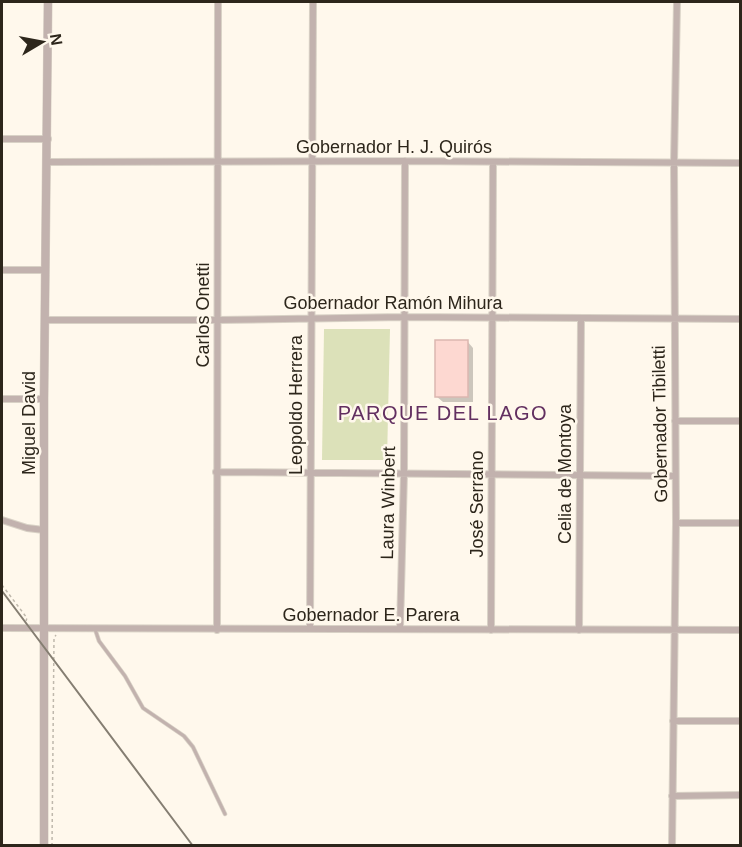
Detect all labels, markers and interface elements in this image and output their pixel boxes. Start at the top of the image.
north arrow [12,12,72,72]
text: N [47,32,66,47]
street label: Gobernador H. J. Quirós [296,137,492,157]
street label: Carlos Onetti [193,262,213,368]
street label: Gobernador Ramón Mihura [283,293,504,313]
street label: Leopoldo Herrera [286,334,306,475]
street label: Gobernador Tibiletti [649,345,671,503]
street label: Miguel David [19,371,39,475]
district label: PARQUE DEL LAGO [338,402,548,424]
street label: Celia de Montoya [555,403,575,544]
street label: Laura Winbert [377,446,399,560]
street label: José Serrano [467,450,487,558]
street label: Gobernador E. Parera [282,605,461,625]

